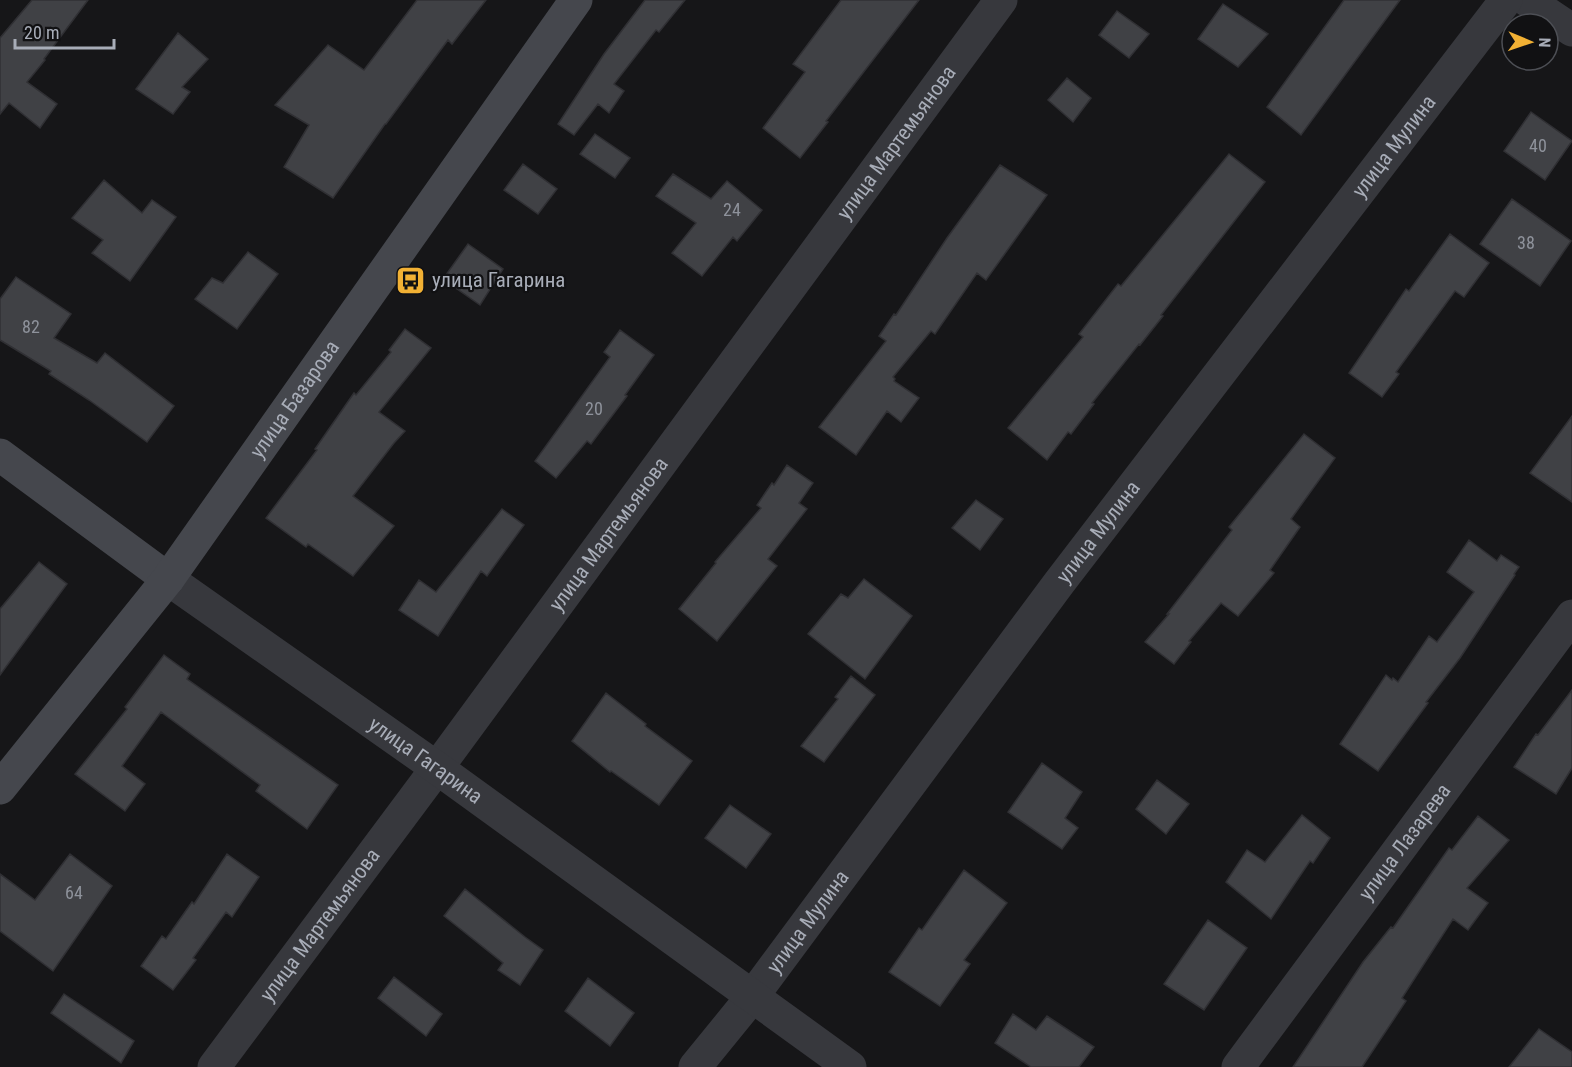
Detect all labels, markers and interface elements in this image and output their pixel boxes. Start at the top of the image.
scale bar [15,12,114,50]
north arrow [1500,12,1560,72]
text: 20 m [24,22,59,43]
text: N [1535,37,1554,48]
street label: улица Мартемьянова [832,61,961,224]
street label: улица Мулина [1347,91,1440,202]
house number: 40 [1529,135,1547,156]
house number: 24 [723,199,741,220]
house number: 38 [1517,232,1535,253]
bus stop icon: улица Гагарина [395,264,427,296]
place label: улица Гагарина [432,268,565,292]
house number: 82 [22,316,40,337]
street label: улица Базарова [245,336,344,463]
house number: 20 [585,398,603,419]
street label: улица Мартемьянова [544,453,673,616]
street label: улица Мулина [1051,476,1145,588]
street label: улица Гагарина [364,712,487,809]
street label: улица Лазарева [1354,779,1456,905]
street label: улица Мартемьянова [255,844,385,1006]
street label: улица Мулина [762,866,854,978]
house number: 64 [65,882,83,903]

